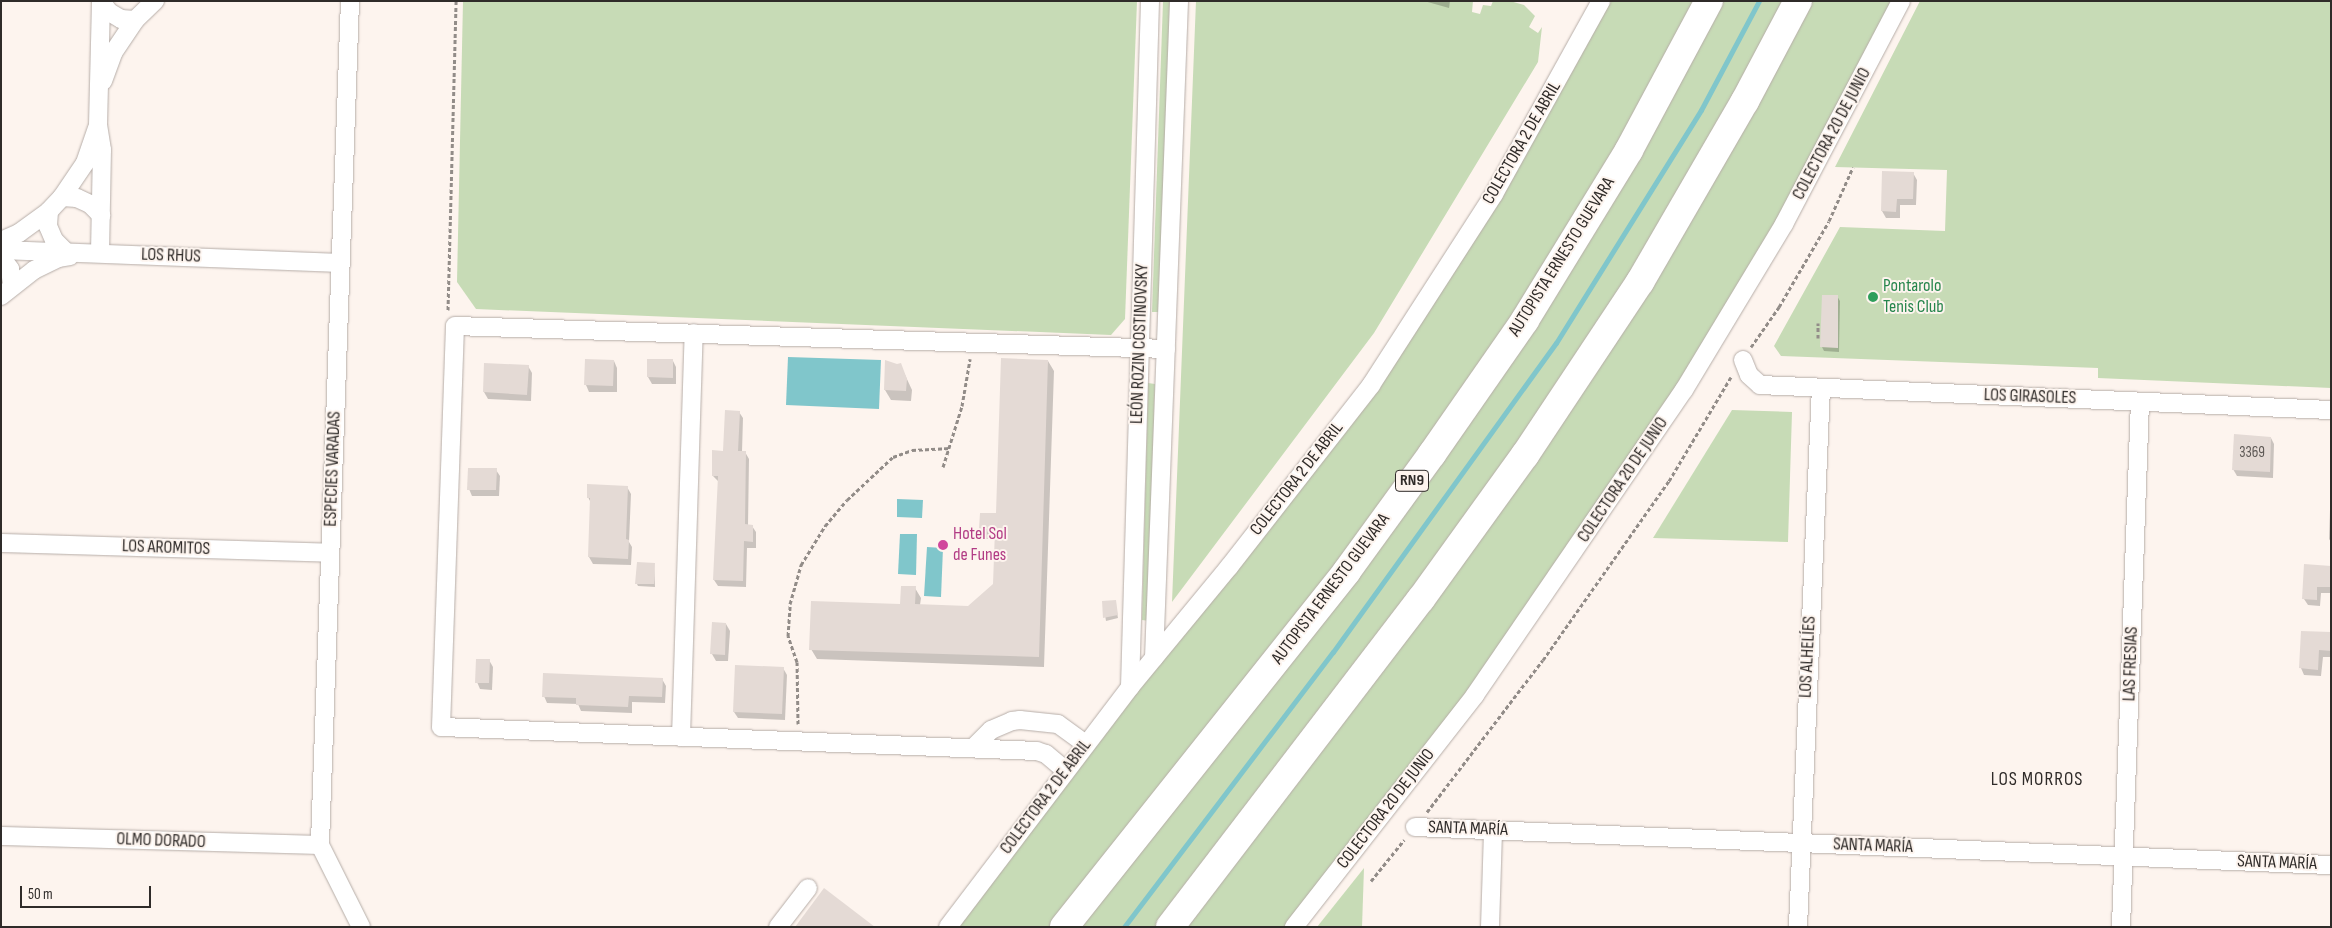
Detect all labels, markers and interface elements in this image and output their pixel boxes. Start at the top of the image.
street label: COLECTORA 20 DE JUNIO [1788,64,1876,204]
street label: COLECTORA 2 DE ABRIL [1478,78,1566,208]
street label: AUTOPISTA ERNESTO GUEVARA [1504,173,1620,341]
street label: LOS RHUS [141,244,201,268]
street label: LEÓN ROZIN COSTINOVSKY [1126,264,1154,424]
place label: Pontarolo Tenis Club [1883,276,1944,318]
marker: Pontarolo Tenis Club [1867,291,1879,303]
street label: LOS GIRASOLES [1983,385,2077,409]
street label: ESPECIES VARADAS [320,411,346,527]
street label: COLECTORA 20 DE JUNIO [1573,413,1673,547]
street label: COLECTORA 2 DE ABRIL [1246,418,1348,540]
house number: 3369 [2239,444,2265,462]
road number: RN9 [1394,468,1430,494]
street label: AUTOPISTA ERNESTO GUEVARA [1267,509,1395,669]
place label: Hotel Sol de Funes [953,524,1007,566]
street label: LOS AROMITOS [122,536,210,560]
marker: Hotel Sol de Funes [937,539,949,551]
street label: LOS ALHELÍES [1795,615,1821,699]
street label: LAS FRESIAS [2119,626,2143,702]
street label: COLECTORA 2 DE ABRIL [996,735,1096,859]
street label: COLECTORA 20 DE JUNIO [1332,745,1440,873]
district label: LOS MORROS [1989,769,2085,791]
street label: SANTA MARÍA [1428,817,1508,841]
street label: OLMO DORADO [116,829,206,853]
street label: SANTA MARÍA [1833,834,1913,858]
street label: SANTA MARÍA [2237,851,2317,875]
scale bar [22,876,154,908]
text: 50 m [28,885,53,904]

